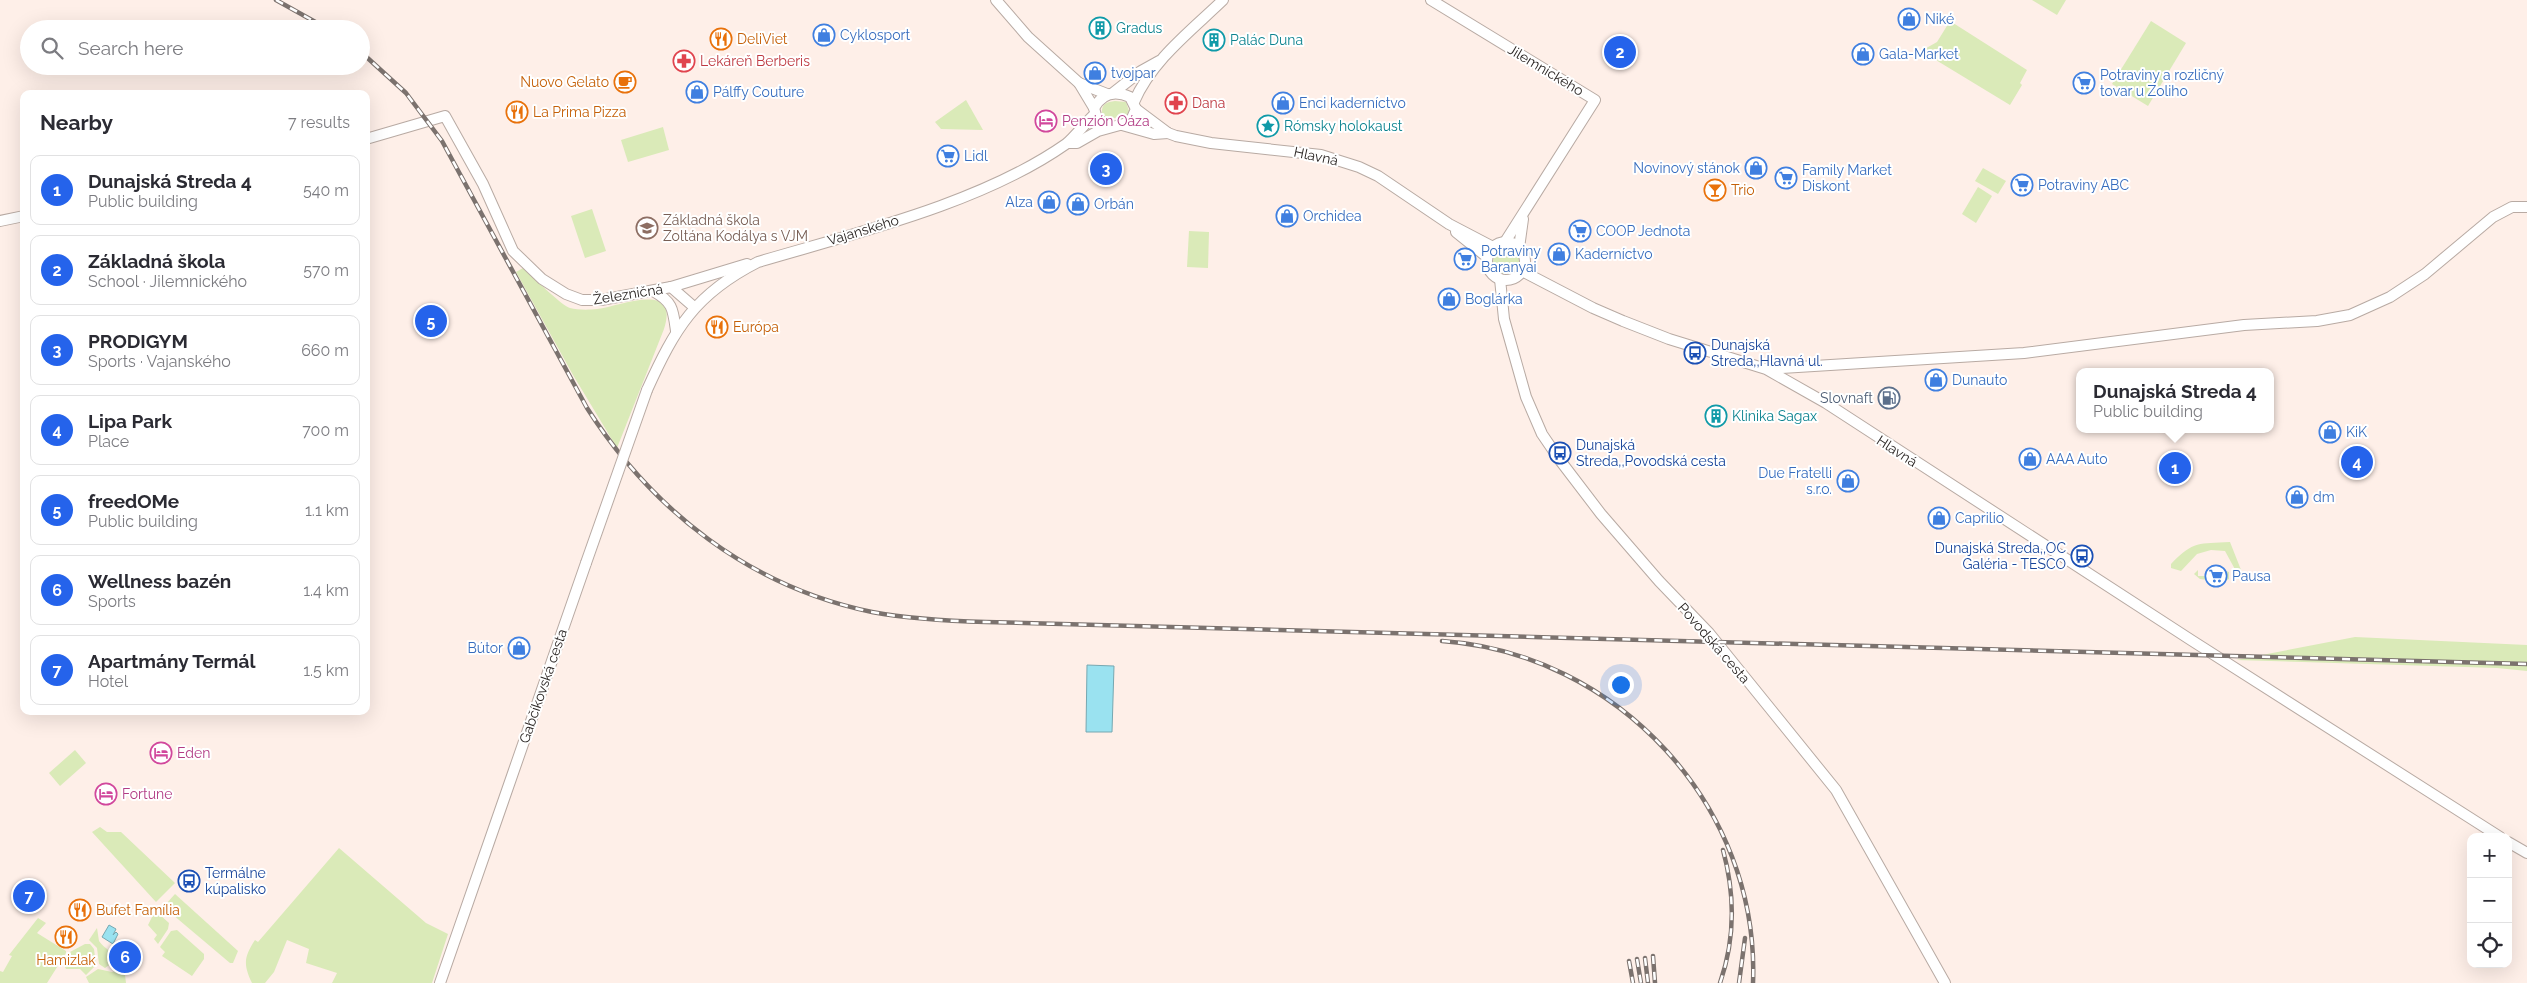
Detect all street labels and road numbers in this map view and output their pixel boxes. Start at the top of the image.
street label: Jilemnického [1505,41,1587,99]
street label: Hlavná [1292,144,1340,168]
street label: Vajanského [825,212,901,248]
street label: Železničná [592,280,664,307]
street label: Hlavná [1874,432,1920,470]
street label: Povodská cesta [1675,600,1753,686]
street label: Gabčíkovská cesta [516,627,570,745]

